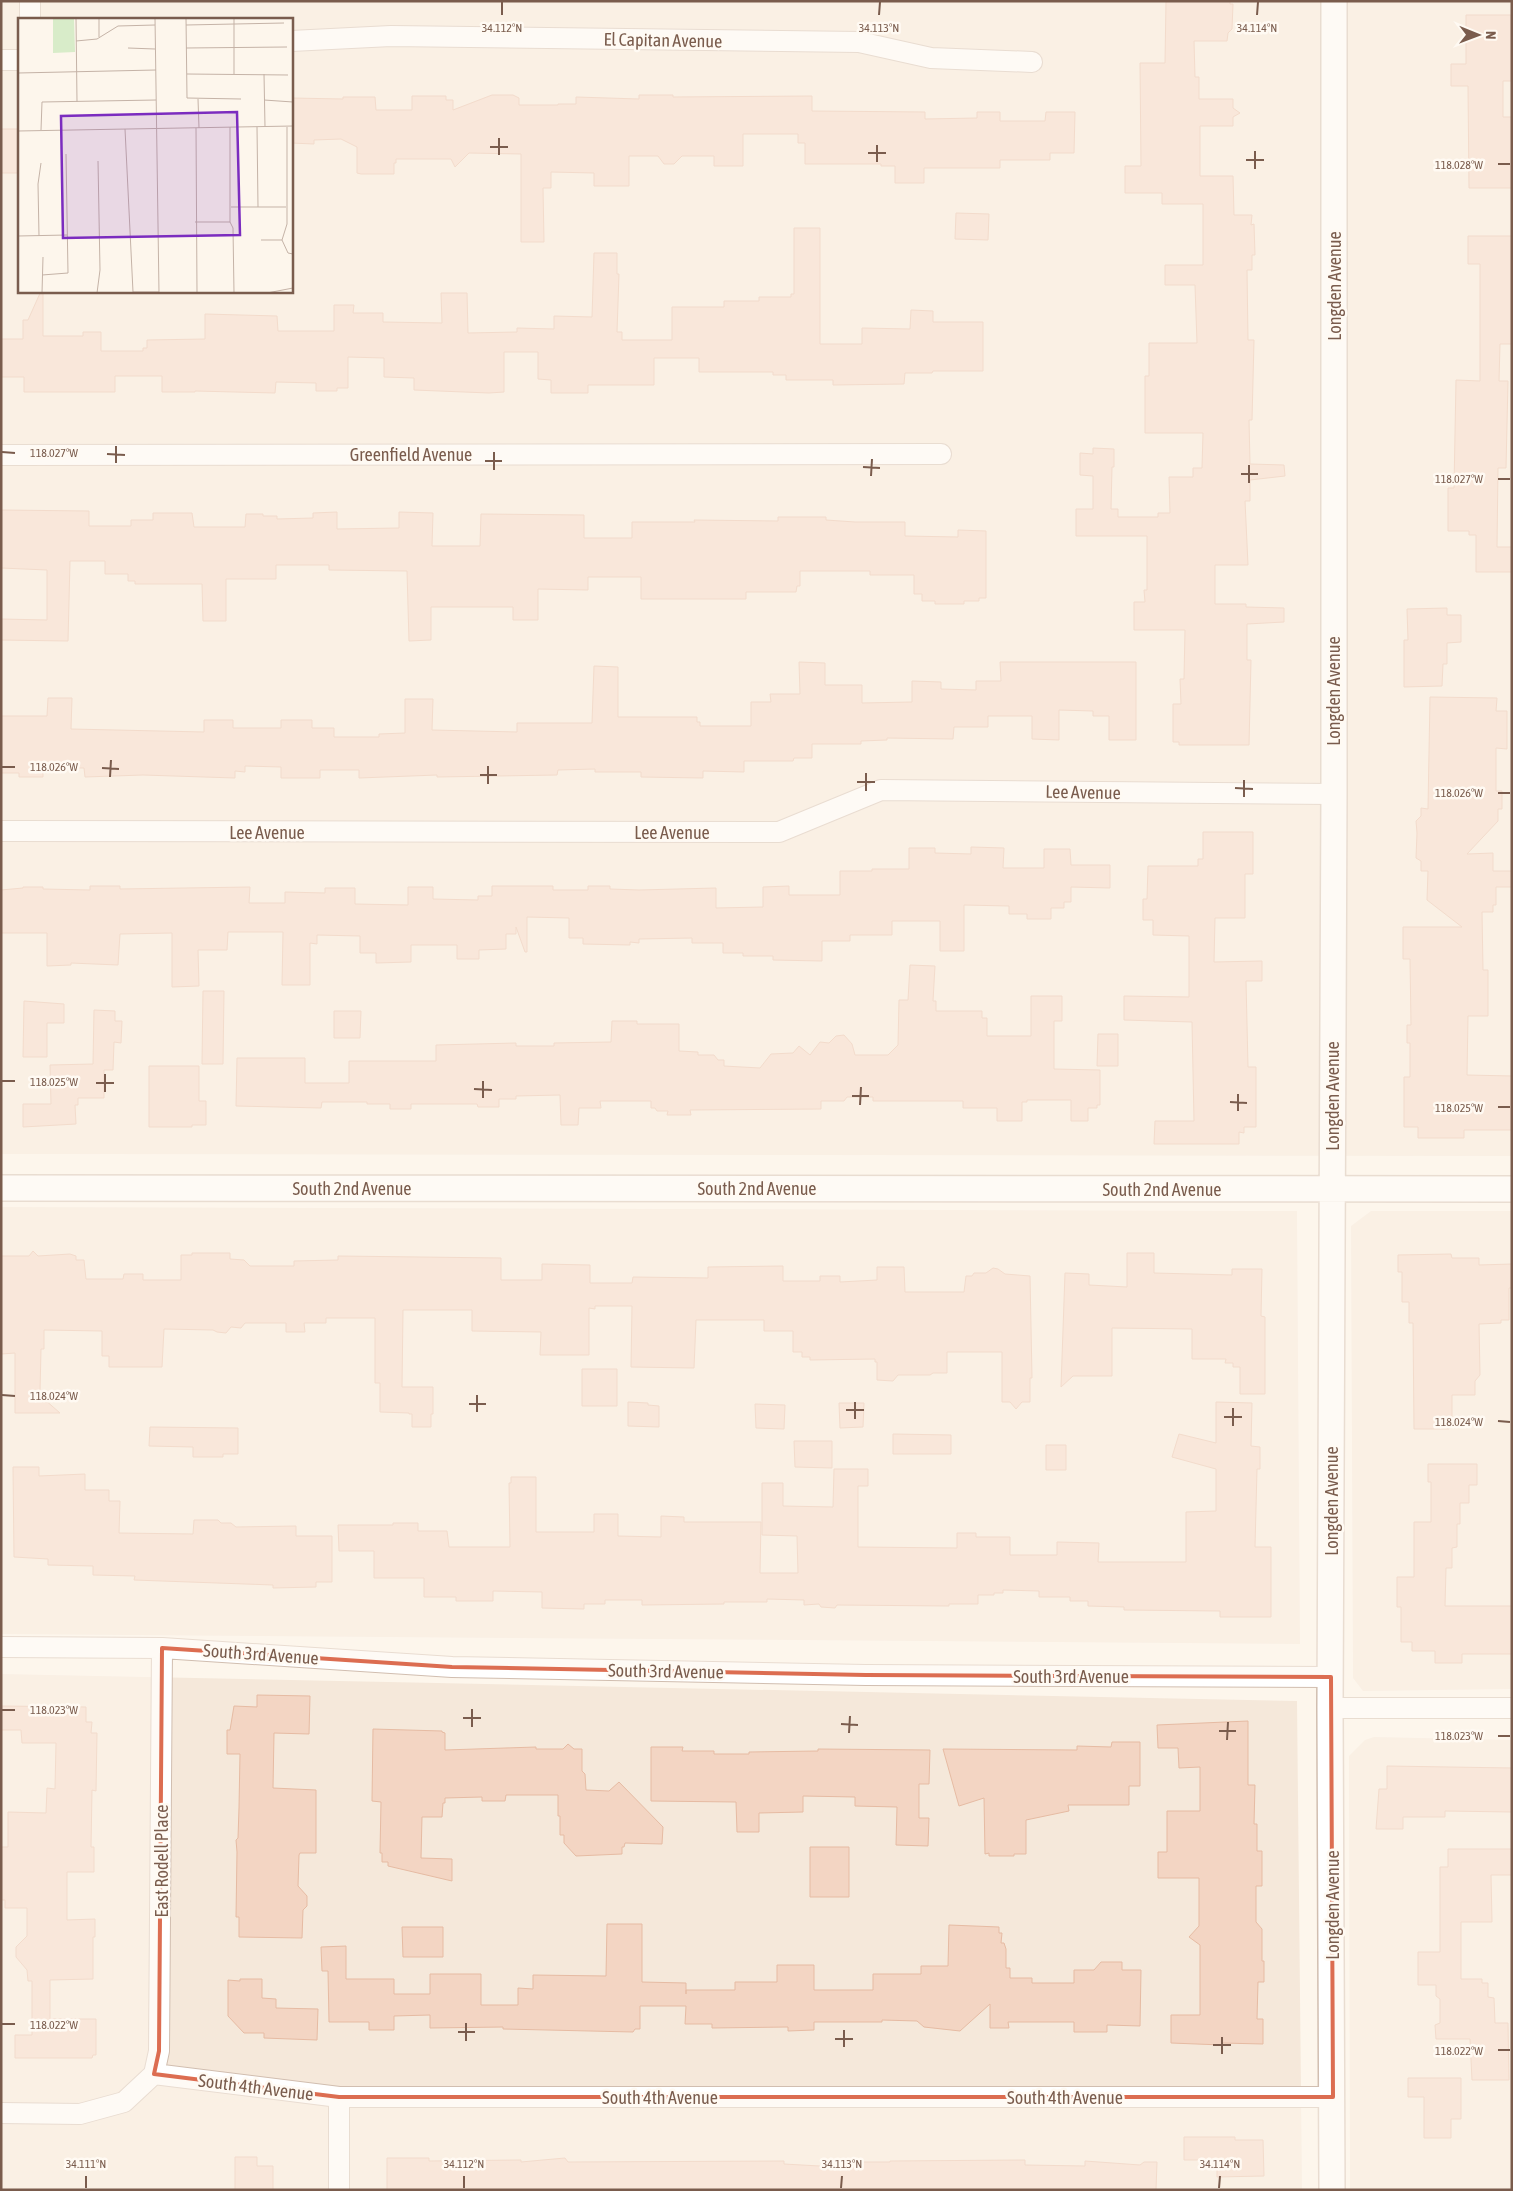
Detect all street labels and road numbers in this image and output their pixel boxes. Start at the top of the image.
street label: El Capitan Avenue [604,28,722,52]
street label: Longden Avenue [1324,231,1345,341]
street label: Greenfield Avenue [350,444,472,465]
street label: Longden Avenue [1323,636,1344,746]
street label: Lee Avenue [1045,781,1121,803]
street label: Lee Avenue [229,822,305,843]
street label: Lee Avenue [634,822,710,843]
street label: Longden Avenue [1322,1041,1343,1151]
street label: South 2nd Avenue [292,1178,412,1199]
street label: South 2nd Avenue [697,1178,817,1199]
street label: South 2nd Avenue [1102,1179,1222,1200]
street label: Longden Avenue [1321,1446,1342,1556]
street label: South 3rd Avenue [203,1639,319,1669]
street label: South 3rd Avenue [608,1659,724,1683]
street label: South 3rd Avenue [1013,1666,1129,1687]
street label: East Rodell Place [151,1804,172,1918]
street label: Longden Avenue [1322,1850,1343,1960]
street label: South 4th Avenue [197,2070,315,2104]
street label: South 4th Avenue [602,2087,718,2108]
street label: South 4th Avenue [1007,2087,1123,2108]

